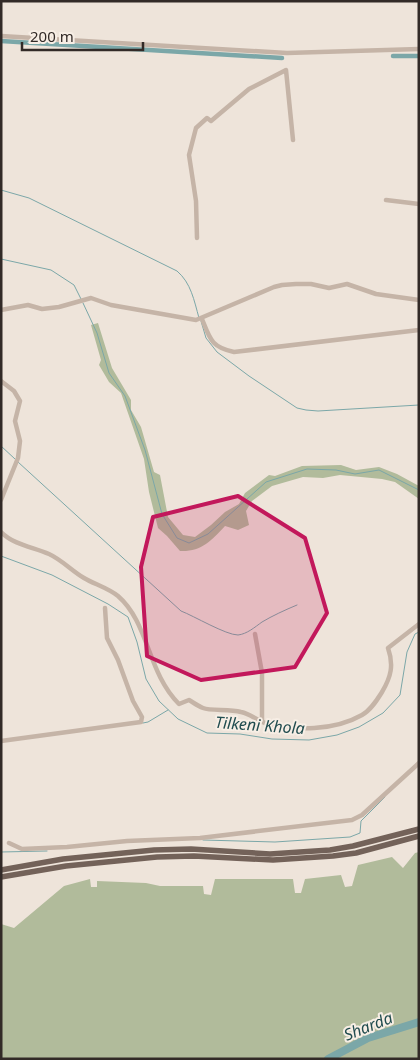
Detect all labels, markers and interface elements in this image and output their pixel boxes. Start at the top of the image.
scale bar [22,20,144,52]
text: 200 m [30,26,74,46]
water label: Tilkeni Khola [214,711,306,739]
water label: Sharda [340,1006,396,1046]

